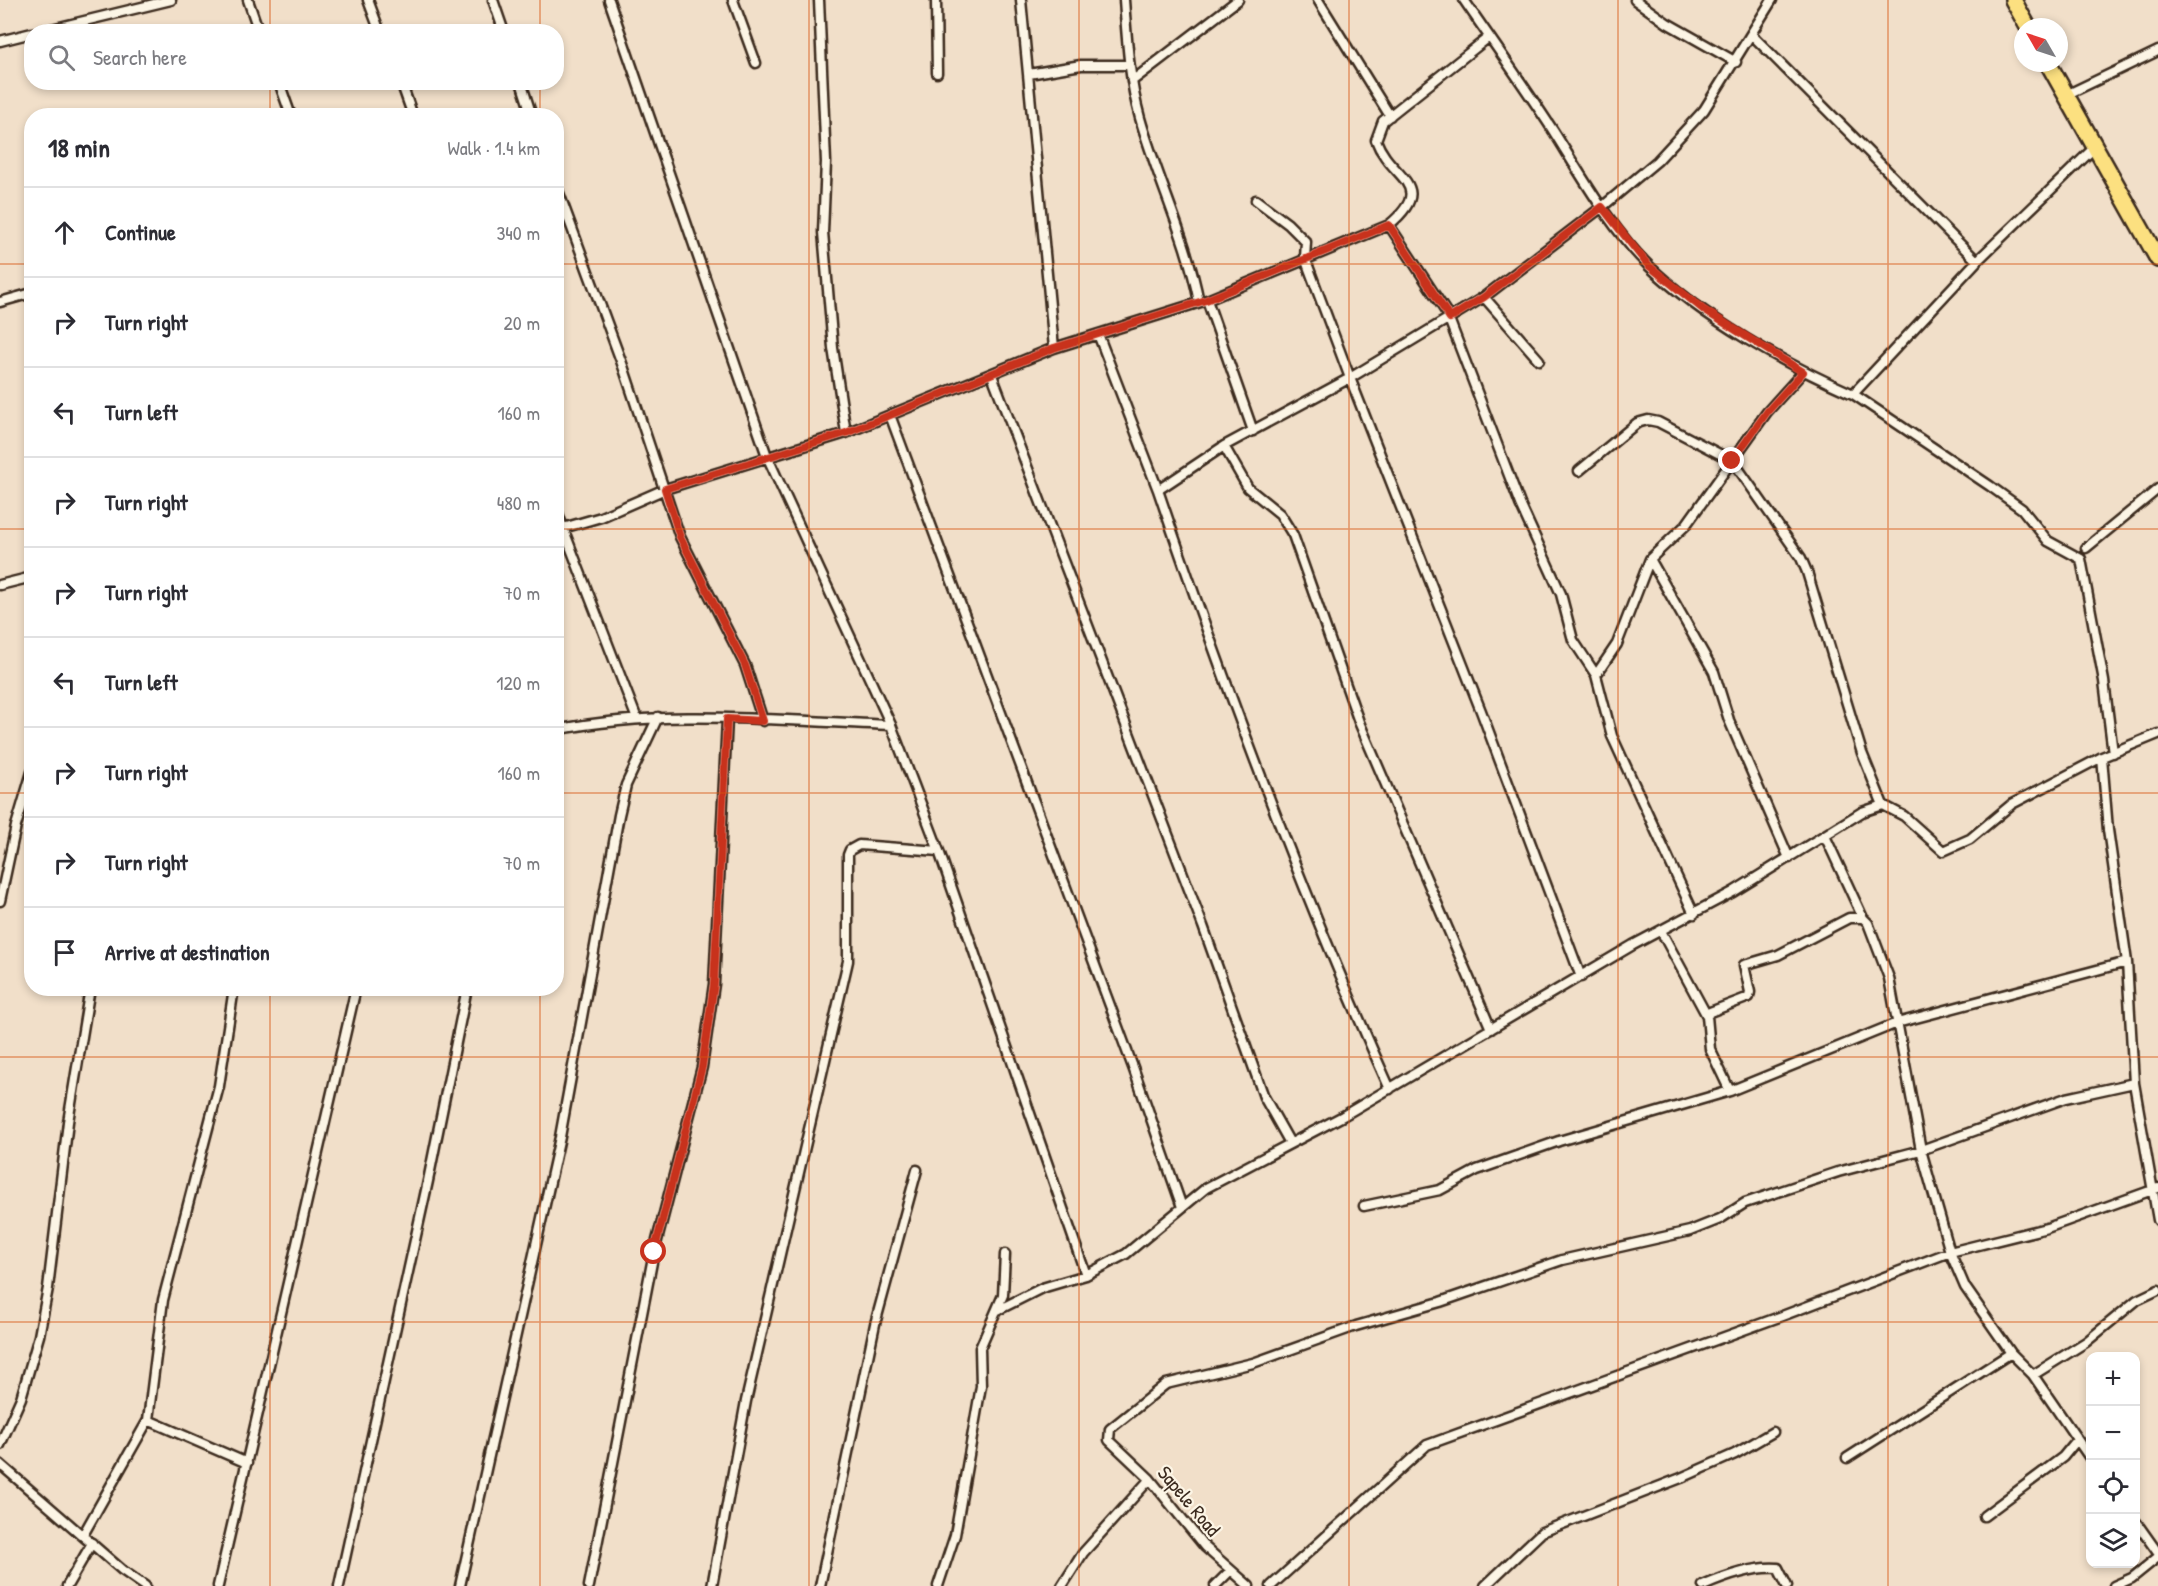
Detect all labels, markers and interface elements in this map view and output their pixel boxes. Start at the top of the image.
north arrow [2014,18,2068,72]
search box [24,24,564,90]
icon: search [45,41,78,74]
text: Search here [93,42,187,72]
text: 18 min [48,130,110,165]
text: Walk · 1.4 km [447,134,540,161]
icon: ahead [48,216,81,249]
text: Continue [105,217,176,247]
text: 340 m [496,219,540,246]
icon: right [48,306,81,339]
text: Turn right [105,307,188,337]
text: 20 m [503,309,540,336]
icon: left [48,396,81,429]
text: Turn left [105,397,178,427]
text: 160 m [498,399,540,426]
route end [1718,447,1744,473]
icon: right [48,486,81,519]
text: Turn right [105,487,188,517]
text: 480 m [497,489,540,516]
icon: right [48,576,81,609]
text: Turn right [105,577,188,607]
text: 70 m [503,579,540,606]
icon: left [48,666,81,699]
text: Turn left [105,667,178,697]
text: 120 m [496,669,540,696]
icon: right [48,756,81,789]
text: Turn right [105,757,188,787]
text: 160 m [498,759,540,786]
icon: right [48,846,81,879]
text: Turn right [105,847,188,877]
text: 70 m [503,849,540,876]
icon: arrive [48,936,81,969]
text: Arrive at destination [105,937,270,967]
route start [640,1238,666,1264]
map controls [2086,1352,2140,1568]
button: + [2086,1352,2140,1406]
button: − [2086,1406,2140,1460]
street label: Sapele Road [1152,1460,1227,1542]
button: locate [2086,1460,2140,1514]
button: layers [2086,1514,2140,1568]

